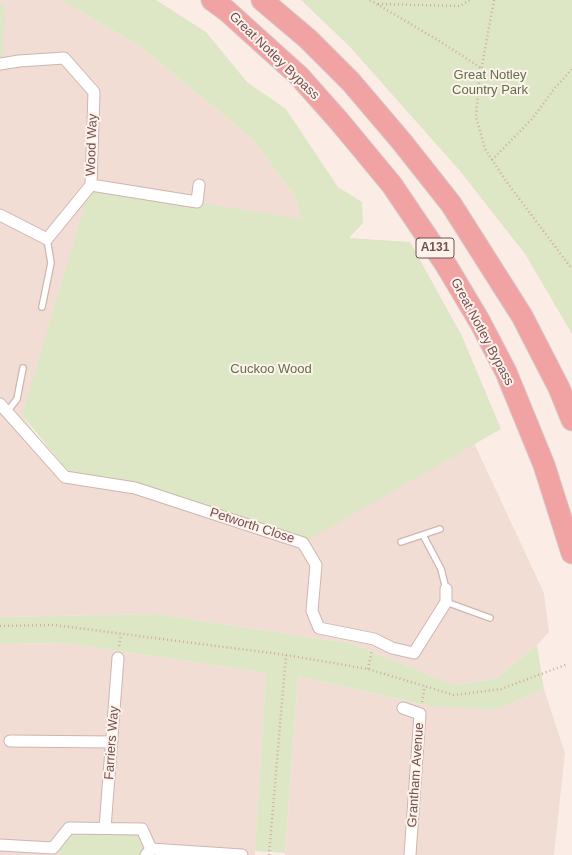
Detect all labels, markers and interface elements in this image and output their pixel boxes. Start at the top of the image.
street label: Great Notley Bypass [226,9,322,103]
park label: Great Notley Country Park [452,67,528,98]
street label: Wood Way [83,113,101,177]
road number: A131 [416,238,454,258]
street label: Great Notley Bypass [447,276,517,388]
park label: Cuckoo Wood [230,361,312,377]
street label: Petworth Close [208,505,296,547]
street label: Farriers Way [102,706,122,780]
street label: Grantham Avenue [405,722,427,828]

